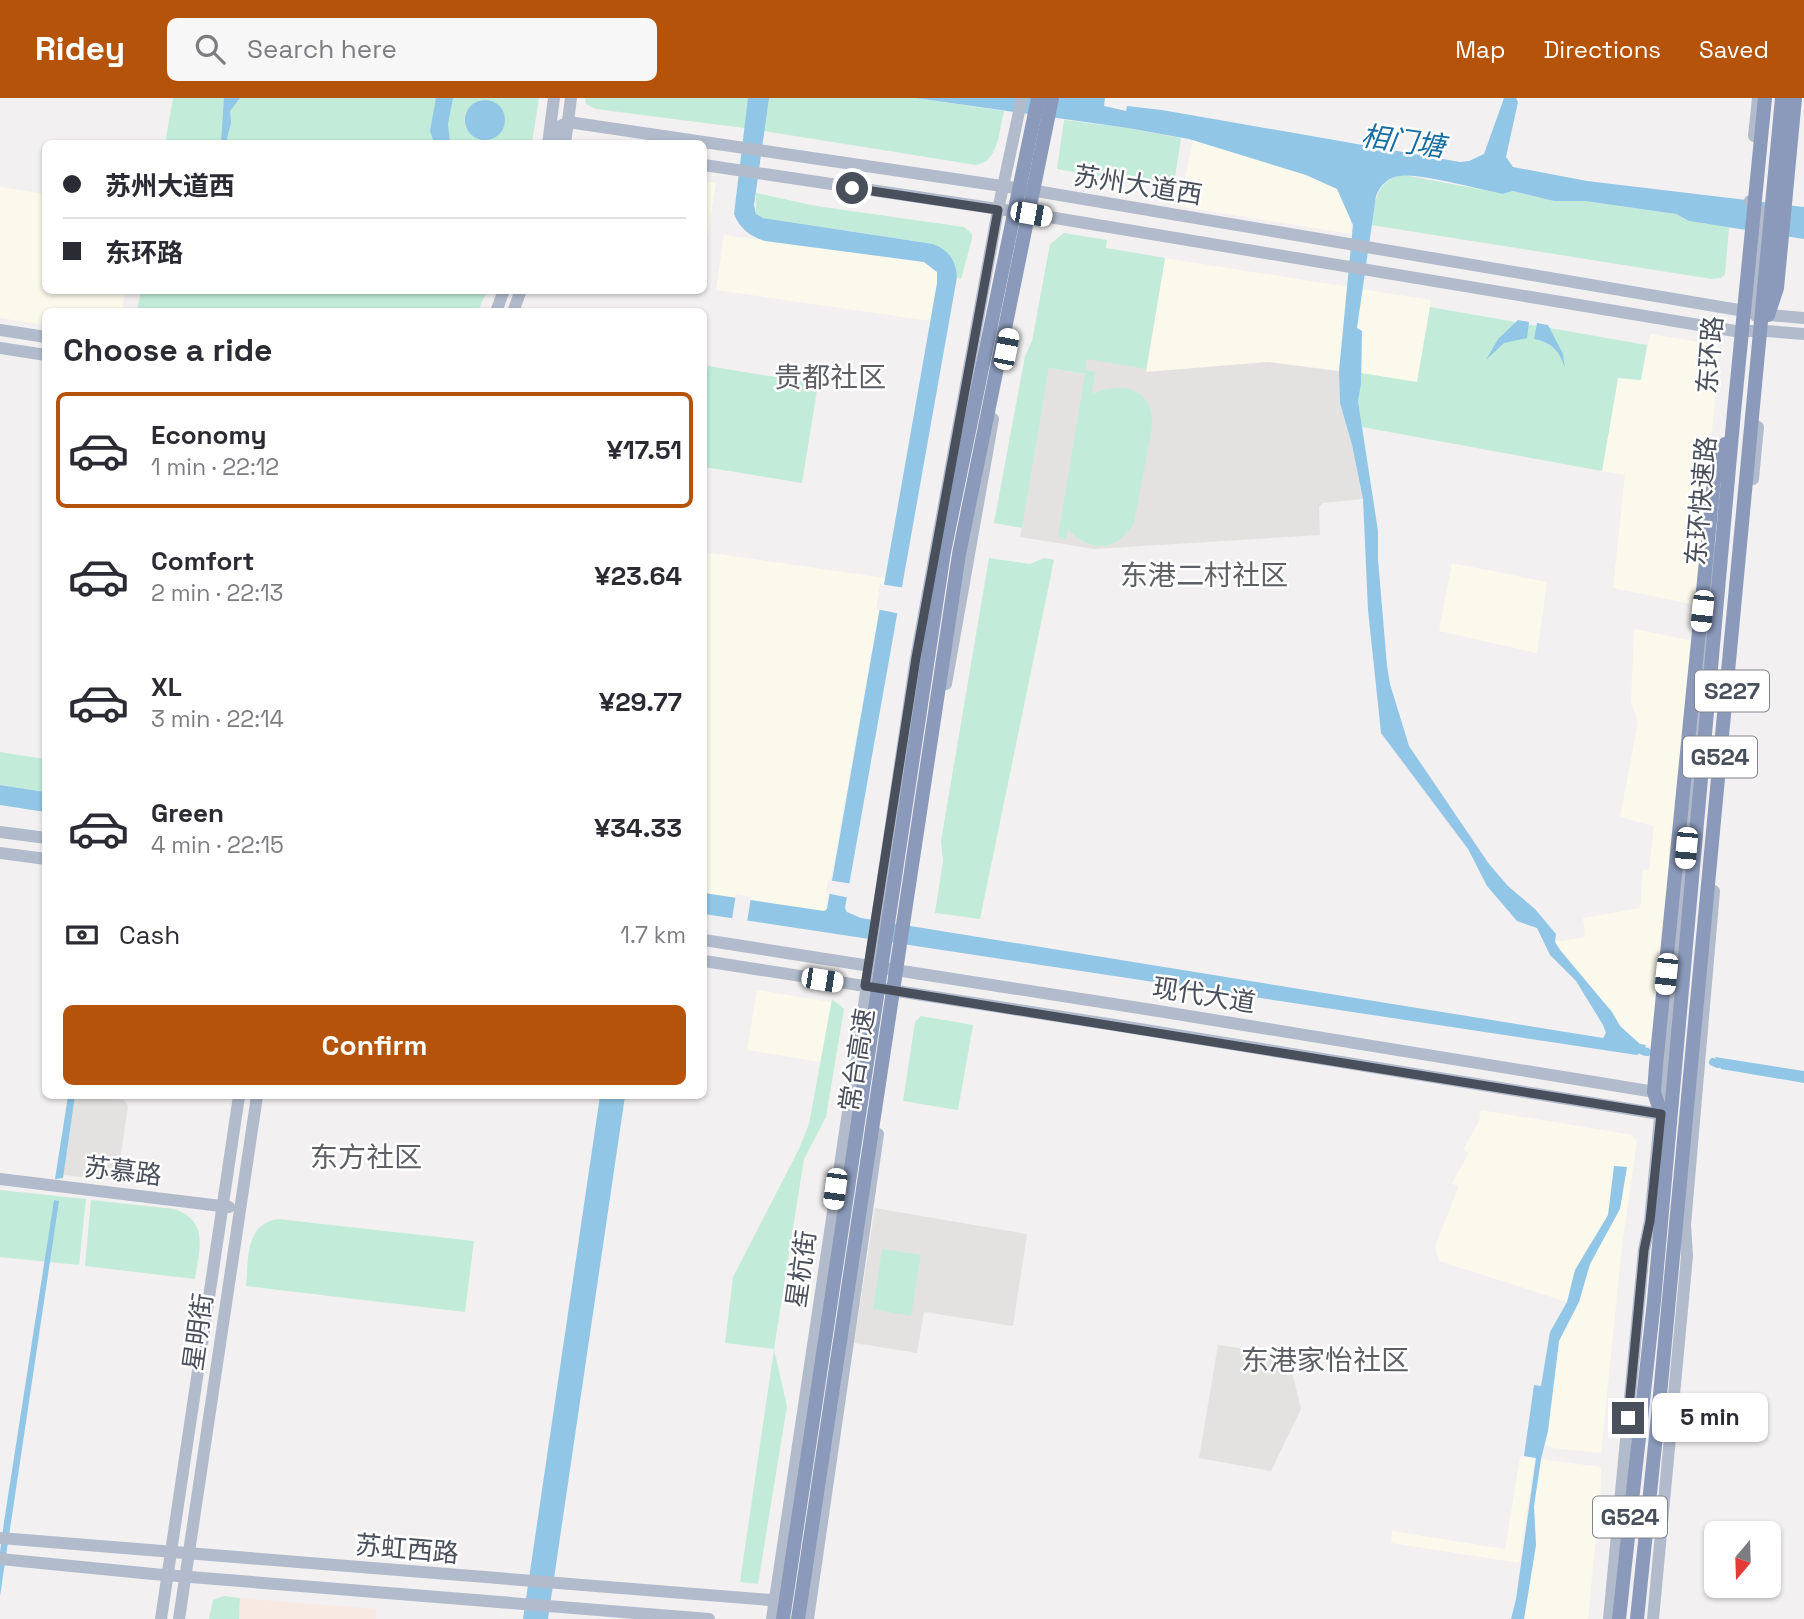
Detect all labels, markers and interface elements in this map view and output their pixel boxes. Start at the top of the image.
search box [167,18,657,81]
text: Ridey [35,28,125,70]
icon: search [191,30,229,68]
text: Search here [247,32,397,66]
text: Map [1455,34,1505,65]
text: Directions [1543,34,1661,65]
text: Saved [1699,34,1769,65]
water label: 相门塘 [1359,117,1451,165]
street label: 苏州大道西 [1071,158,1205,212]
text: 苏州大道西 [105,169,235,203]
route start [836,172,868,204]
car [1009,200,1054,228]
text: 东环路 [105,236,183,270]
street label: 东环路 [1690,315,1730,395]
car [992,326,1021,372]
text: Choose a ride [63,330,273,370]
district label: 贵都社区 [774,359,886,395]
text: Economy [151,418,267,452]
icon: car [67,419,130,482]
text: ¥17.51 [607,433,682,467]
street label: 东环快速路 [1678,435,1724,567]
text: 1 min · 22:12 [151,452,279,482]
text: Comfort [151,544,254,578]
icon: car [67,545,130,608]
district label: 东港二村社区 [1120,557,1288,593]
text: ¥23.64 [595,559,682,593]
text: 2 min · 22:13 [151,578,283,608]
car [1690,589,1715,633]
text: XL [151,670,182,704]
road number: S227 [1695,670,1769,712]
icon: car [67,671,130,734]
text: ¥29.77 [599,685,682,719]
text: 3 min · 22:14 [151,704,284,734]
road number: G524 [1683,736,1757,778]
text: Green [151,796,224,830]
icon: car [67,797,130,860]
text: ¥34.33 [594,811,682,845]
car [1674,826,1699,870]
text: 4 min · 22:15 [151,830,284,860]
icon: cash [63,916,101,954]
text: Cash [119,918,180,952]
text: 1.7 km [620,920,686,950]
car [1654,952,1679,996]
car [800,966,845,994]
street label: 现代大道 [1150,970,1258,1020]
button: Confirm [63,1005,686,1085]
street label: 常台高速 [832,1006,882,1114]
district label: 东方社区 [310,1139,422,1175]
street label: 苏慕路 [82,1149,164,1193]
car [822,1167,849,1211]
street label: 星杭街 [779,1228,823,1310]
street label: 星明街 [176,1291,220,1373]
district label: 东港家怡社区 [1241,1342,1409,1378]
callout: 5 min [1652,1394,1768,1442]
route end [1612,1402,1644,1434]
text: 5 min [1680,1402,1740,1432]
road number: G524 [1593,1497,1667,1538]
north arrow [1704,1521,1782,1598]
map controls [1704,1521,1781,1598]
street label: 苏虹西路 [354,1528,460,1570]

